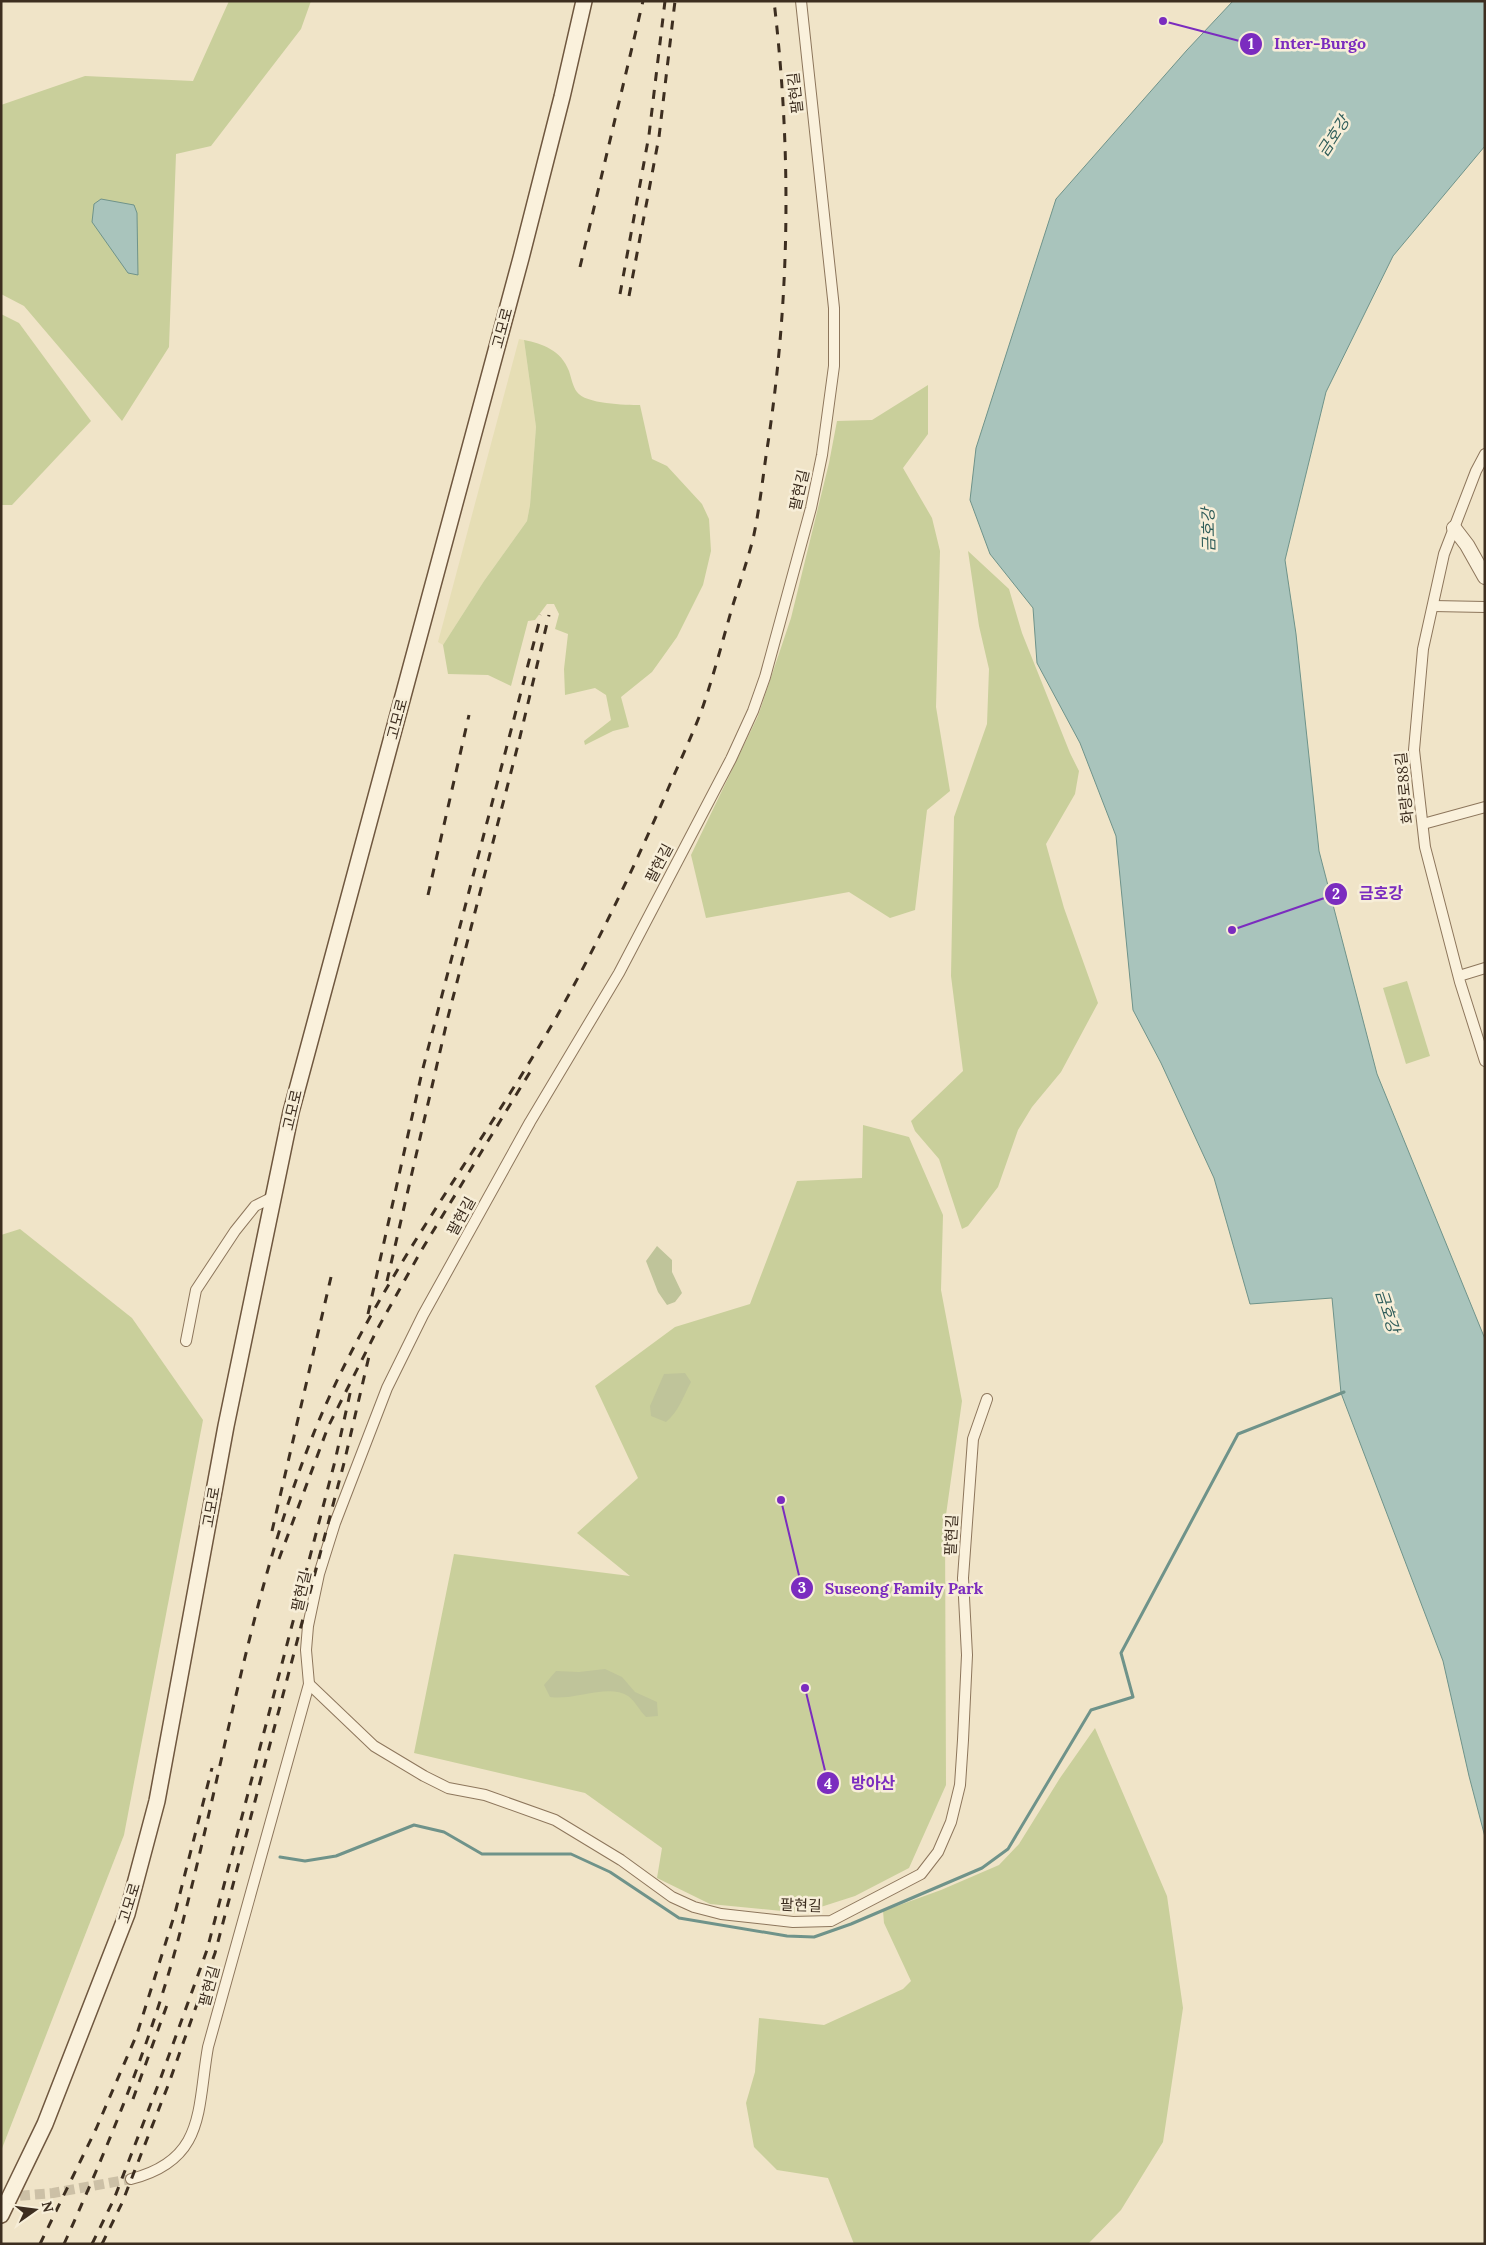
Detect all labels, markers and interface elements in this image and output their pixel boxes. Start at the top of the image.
callout: Inter-Burgo [1239,28,1376,59]
text: Inter-Burgo [1274,33,1366,53]
text: 1 [1248,34,1254,53]
street label: 팔현길 [783,71,807,115]
water label: 금호강 [1313,110,1355,160]
street label: 고모로 [487,306,517,350]
street label: 팔현길 [785,468,813,512]
water label: 금호강 [1198,505,1218,552]
street label: 고모로 [382,697,412,741]
street label: 화랑로88길 [1391,751,1417,825]
street label: 팔현길 [641,840,677,886]
callout: 금호강 [1324,878,1413,909]
text: 금호강 [1359,883,1403,903]
text: 2 [1332,884,1340,903]
street label: 고모로 [278,1088,306,1132]
street label: 팔현길 [443,1193,479,1239]
water label: 금호강 [1372,1287,1405,1337]
street label: 고모로 [198,1485,224,1529]
street label: 팔현길 [940,1514,962,1556]
street label: 팔현길 [287,1569,315,1613]
callout: Suseong Family Park [790,1573,993,1604]
text: 3 [798,1578,806,1597]
text: Suseong Family Park [825,1578,984,1598]
callout: 방아산 [815,1768,905,1799]
text: 방아산 [851,1773,895,1793]
text: 4 [824,1774,832,1793]
street label: 고모로 [114,1880,144,1926]
street label: 팔현길 [780,1895,822,1915]
street label: 팔현길 [194,1964,224,2008]
north arrow [10,2185,60,2235]
text: N [38,2199,58,2214]

